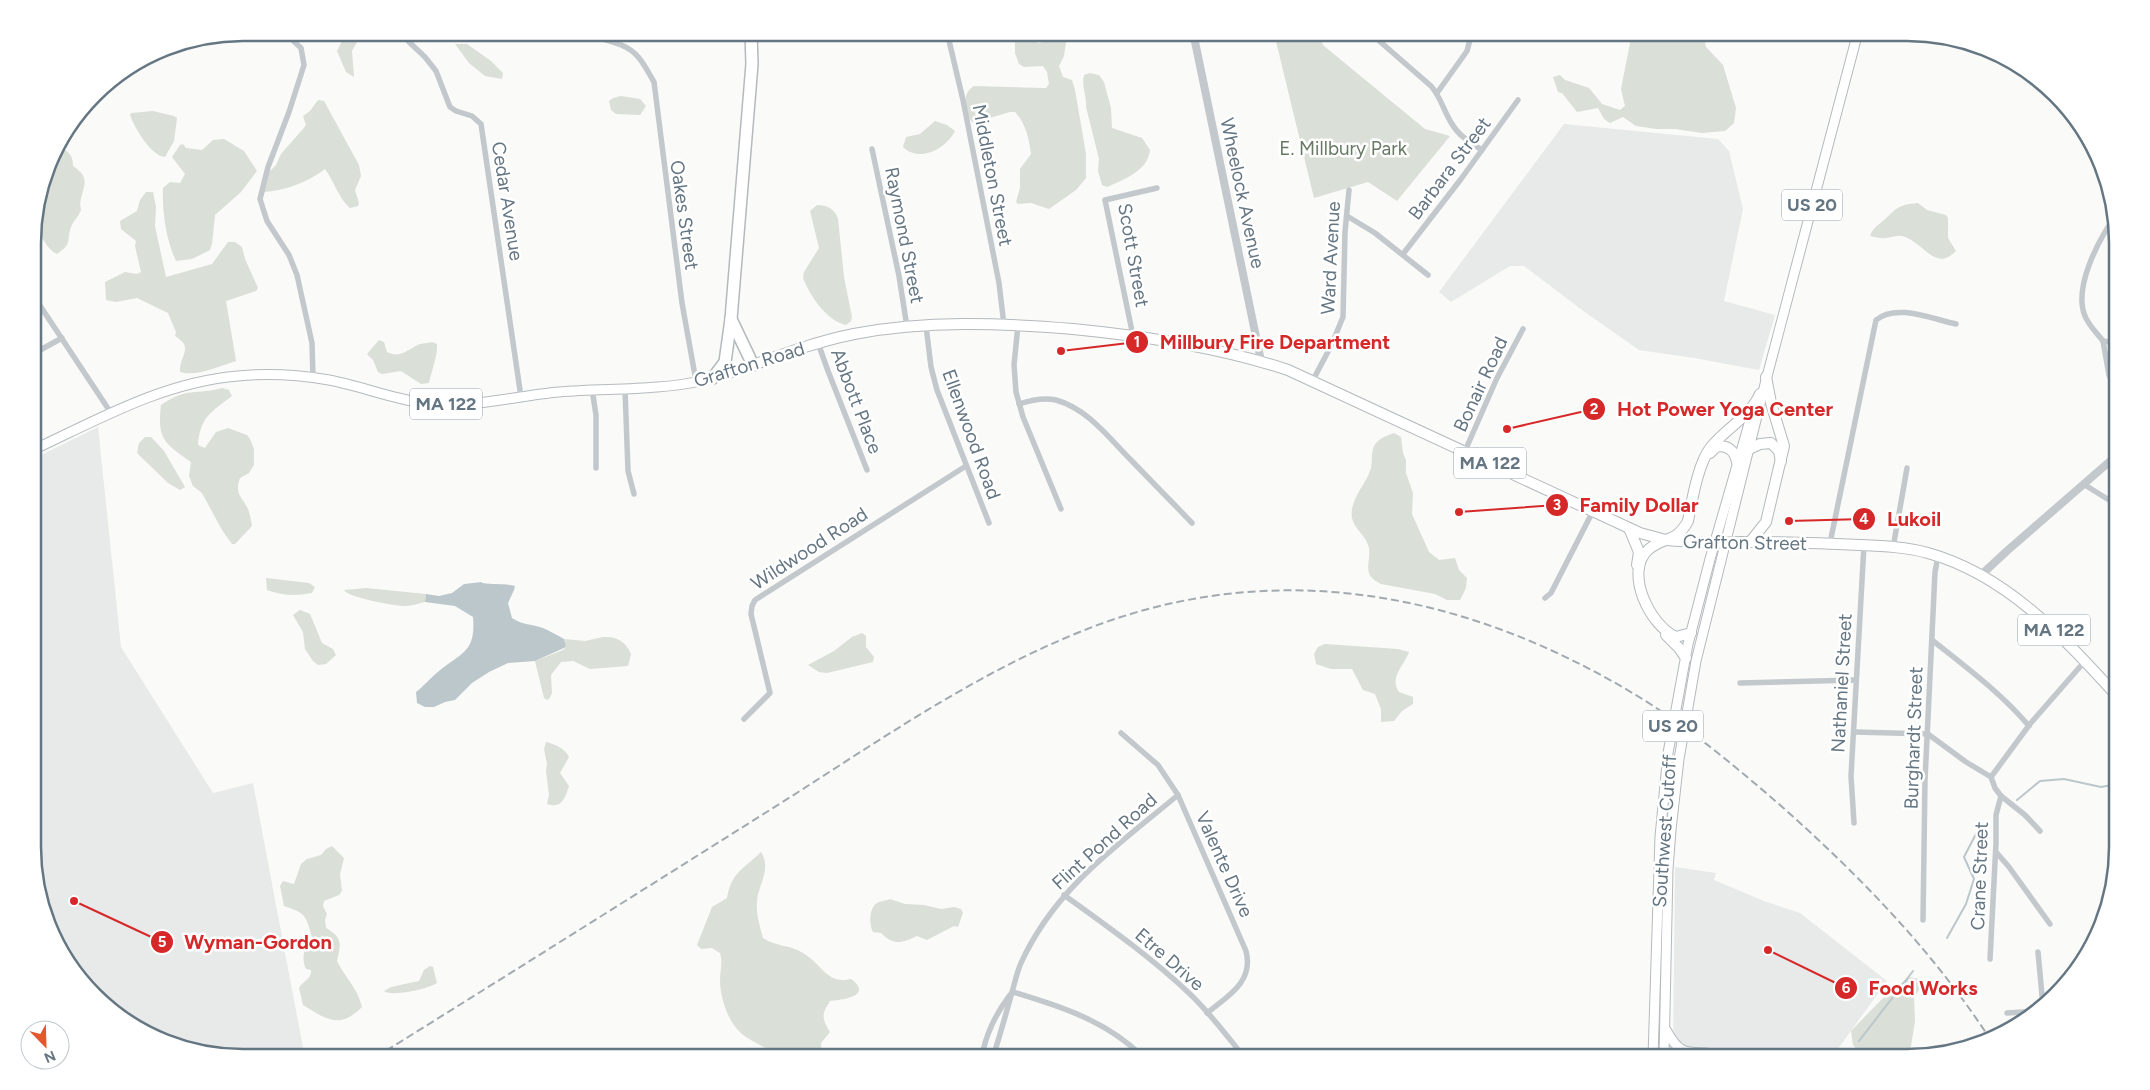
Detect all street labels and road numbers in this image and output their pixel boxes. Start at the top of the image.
street label: Middleton Street [967,102,1018,248]
street label: Barbara Street [1403,112,1495,224]
street label: Wheelock Avenue [1215,116,1270,270]
street label: Cedar Avenue [487,140,528,262]
street label: Oakes Street [665,159,704,271]
street label: Raymond Street [880,165,929,305]
road number: US 20 [1782,190,1842,220]
street label: Scott Street [1113,201,1154,309]
street label: Ward Avenue [1316,201,1345,315]
street label: Bonair Road [1448,333,1512,435]
street label: Grafton Road [691,337,807,392]
street label: Abbott Place [826,345,887,457]
street label: Ellenwood Road [937,366,1006,502]
road number: MA 122 [410,388,482,419]
road number: MA 122 [1454,448,1526,478]
street label: Wildwood Road [747,502,872,595]
street label: Grafton Street [1683,530,1807,555]
street label: Nathaniel Street [1826,613,1857,753]
road number: MA 122 [2018,614,2090,646]
street label: Burghardt Street [1900,666,1927,810]
road number: US 20 [1643,710,1703,741]
street label: Southwest Cutoff [1648,754,1681,908]
street label: Flint Pond Road [1047,788,1162,895]
street label: Valente Drive [1191,808,1258,921]
street label: Crane Street [1966,821,1993,931]
street label: Etre Drive [1130,923,1209,996]

